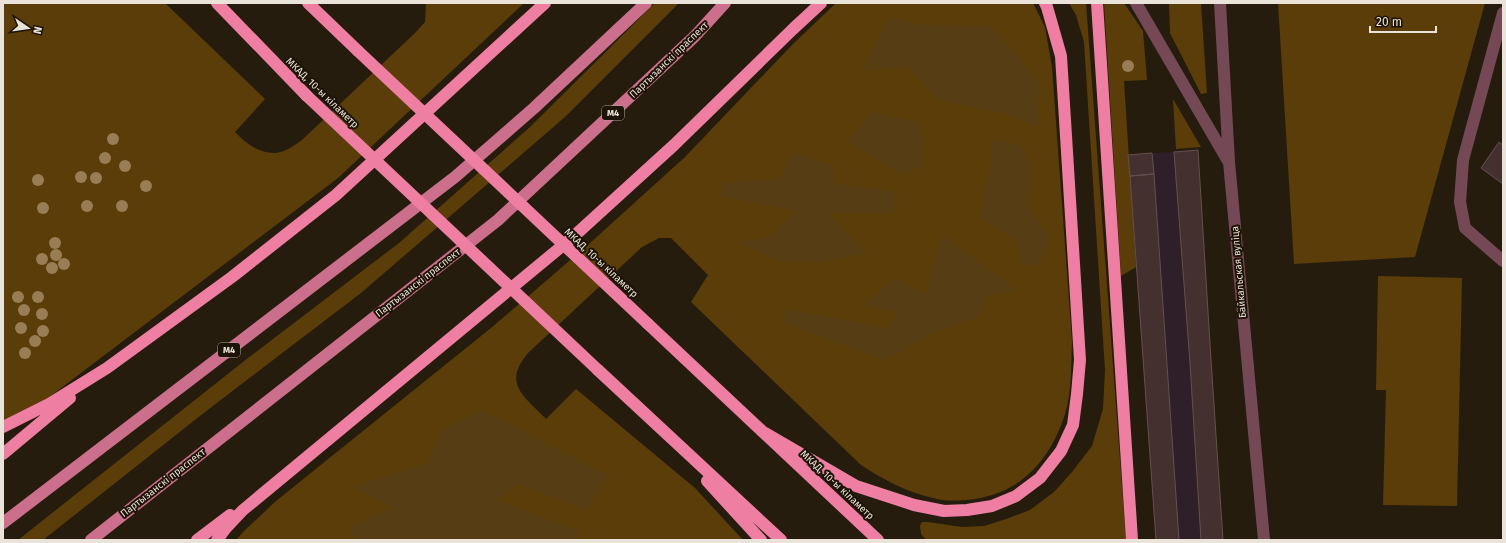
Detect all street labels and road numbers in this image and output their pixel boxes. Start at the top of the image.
street label: Партызанскі праспект [627,18,711,101]
street label: МКАД, 10-ы кіламетр [283,55,361,131]
road number: М4 [602,106,624,120]
street label: МКАД, 10-ы кіламетр [562,225,641,300]
street label: Байкальская вуліца [1228,226,1249,319]
street label: Партызанскі праспект [373,245,463,320]
road number: М4 [218,343,240,357]
street label: Партызанскі праспект [118,445,208,520]
street label: МКАД, 10-ы кіламетр [798,447,877,522]

